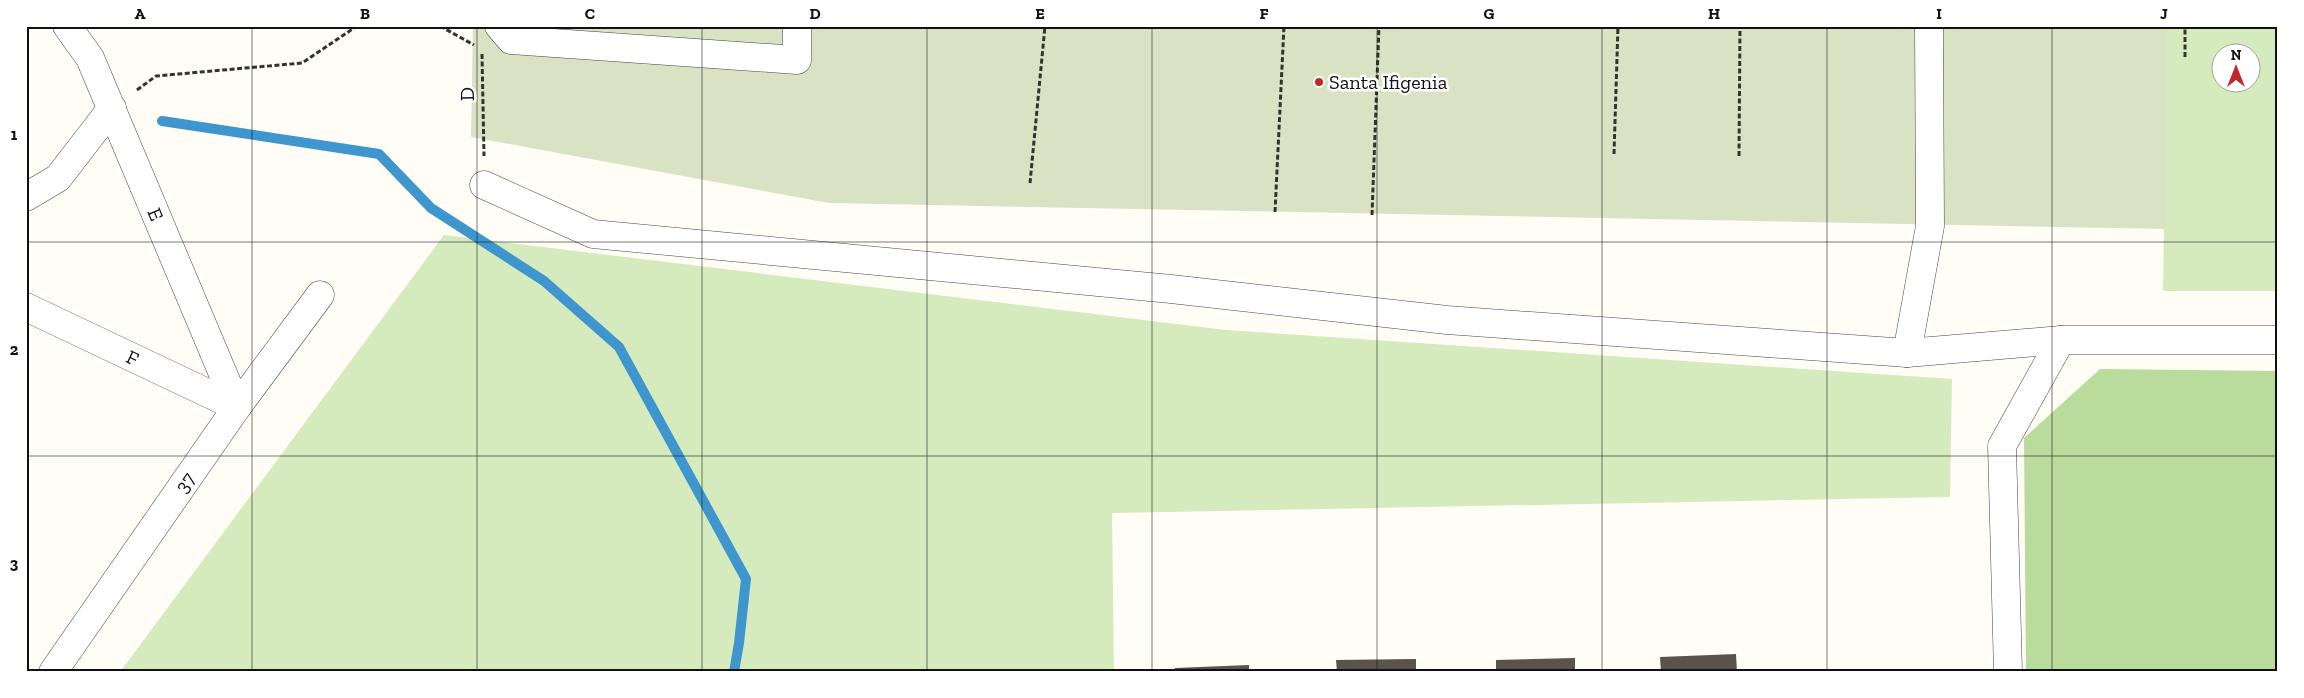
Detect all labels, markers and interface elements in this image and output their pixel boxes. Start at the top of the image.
text: A [135,4,146,23]
text: B [360,4,370,23]
text: C [585,4,595,23]
text: D [809,4,821,23]
text: E [1035,4,1045,23]
text: F [1259,4,1269,23]
text: G [1484,4,1495,23]
text: H [1708,4,1720,23]
text: I [1936,4,1942,23]
text: J [2160,4,2168,23]
north arrow [2212,42,2262,92]
text: N [2231,47,2242,64]
place label: Santa Ifigenia [1329,70,1448,94]
marker: Santa Ifigenia [1313,76,1325,88]
street label: D [455,87,479,101]
text: 1 [11,125,18,144]
street label: E [142,204,169,224]
text: 2 [10,340,19,359]
street label: F [122,344,143,371]
street label: 37 [169,467,200,497]
text: 3 [10,554,19,573]

